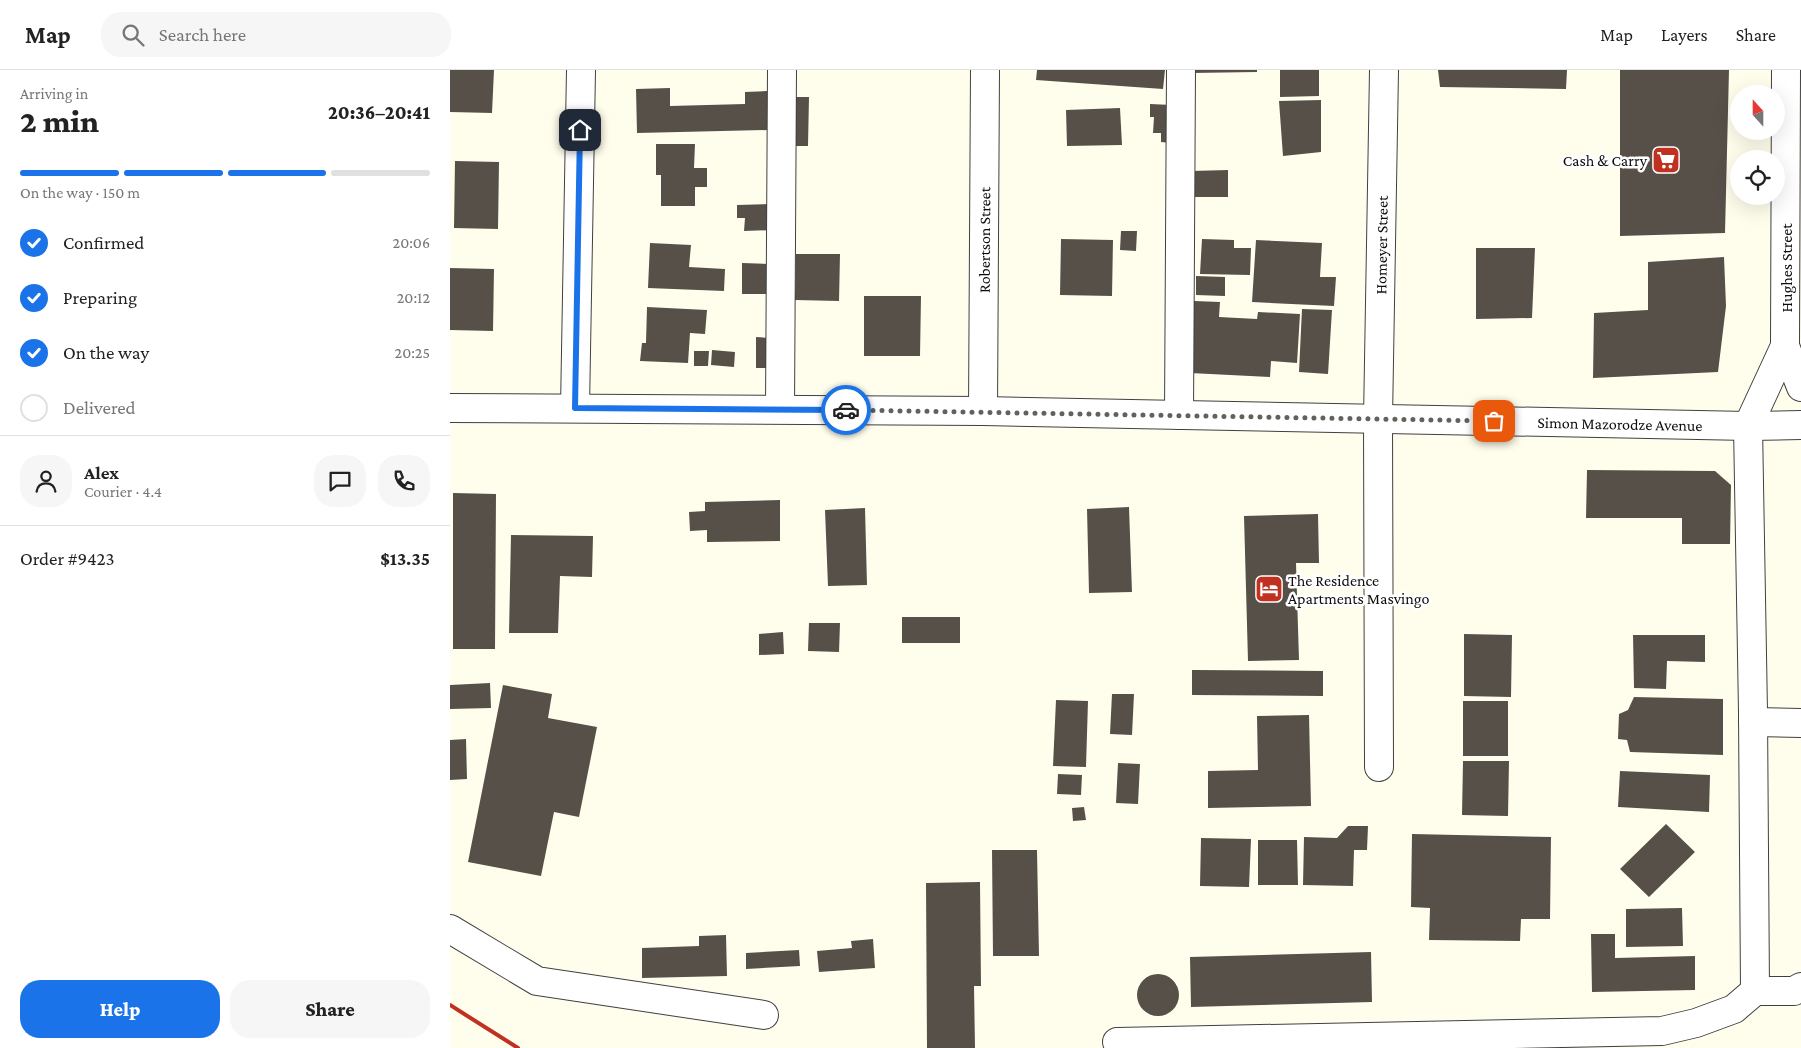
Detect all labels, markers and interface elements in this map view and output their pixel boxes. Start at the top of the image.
search box [101,12,451,57]
text: Map [25,21,71,48]
icon: search [119,21,147,49]
text: Search here [159,24,246,45]
text: Map [1600,25,1633,45]
text: Layers [1661,25,1708,45]
text: Share [1736,25,1776,45]
text: Arriving in [20,85,88,102]
north arrow [1730,85,1785,140]
map controls [1730,85,1785,205]
text: 20:36–20:41 [328,102,430,123]
text: 2 min [20,103,99,139]
pin [559,109,601,151]
icon: home [566,116,594,144]
supermarket icon: Cash & Carry [1651,145,1681,175]
button: locate [1730,150,1785,205]
place label: Cash & Carry [1563,152,1648,170]
text: On the way · 150 m [20,184,140,201]
street label: Robertson Street [975,186,993,293]
street label: Homeyer Street [1372,195,1390,295]
street label: Hughes Street [1778,223,1796,313]
icon: check [20,229,48,257]
text: Confirmed [63,232,144,253]
text: 20:06 [393,234,430,251]
icon: check [20,284,48,312]
text: Preparing [63,287,137,308]
text: 20:12 [397,289,430,306]
icon: check [20,339,48,367]
text: On the way [63,342,149,363]
text: 20:25 [395,344,430,361]
courier [821,385,871,435]
icon: car [832,396,860,424]
text: Delivered [63,397,136,418]
pin [1473,400,1515,442]
icon: bag [1480,407,1508,435]
street label: Simon Mazorodze Avenue [1537,413,1703,434]
button: person [20,455,72,507]
button: chat [314,455,366,507]
button: phone [378,455,430,507]
text: Alex [84,462,119,483]
text: Courier · 4.4 [84,483,162,500]
text: Order #9423 [20,548,115,569]
text: $13.35 [380,548,430,569]
place label: The Residence Apartments Masvingo [1288,572,1430,608]
hotel icon: The Residence Apartments Masvingo [1254,574,1284,604]
button: Help [20,980,220,1038]
button: Share [230,980,430,1038]

